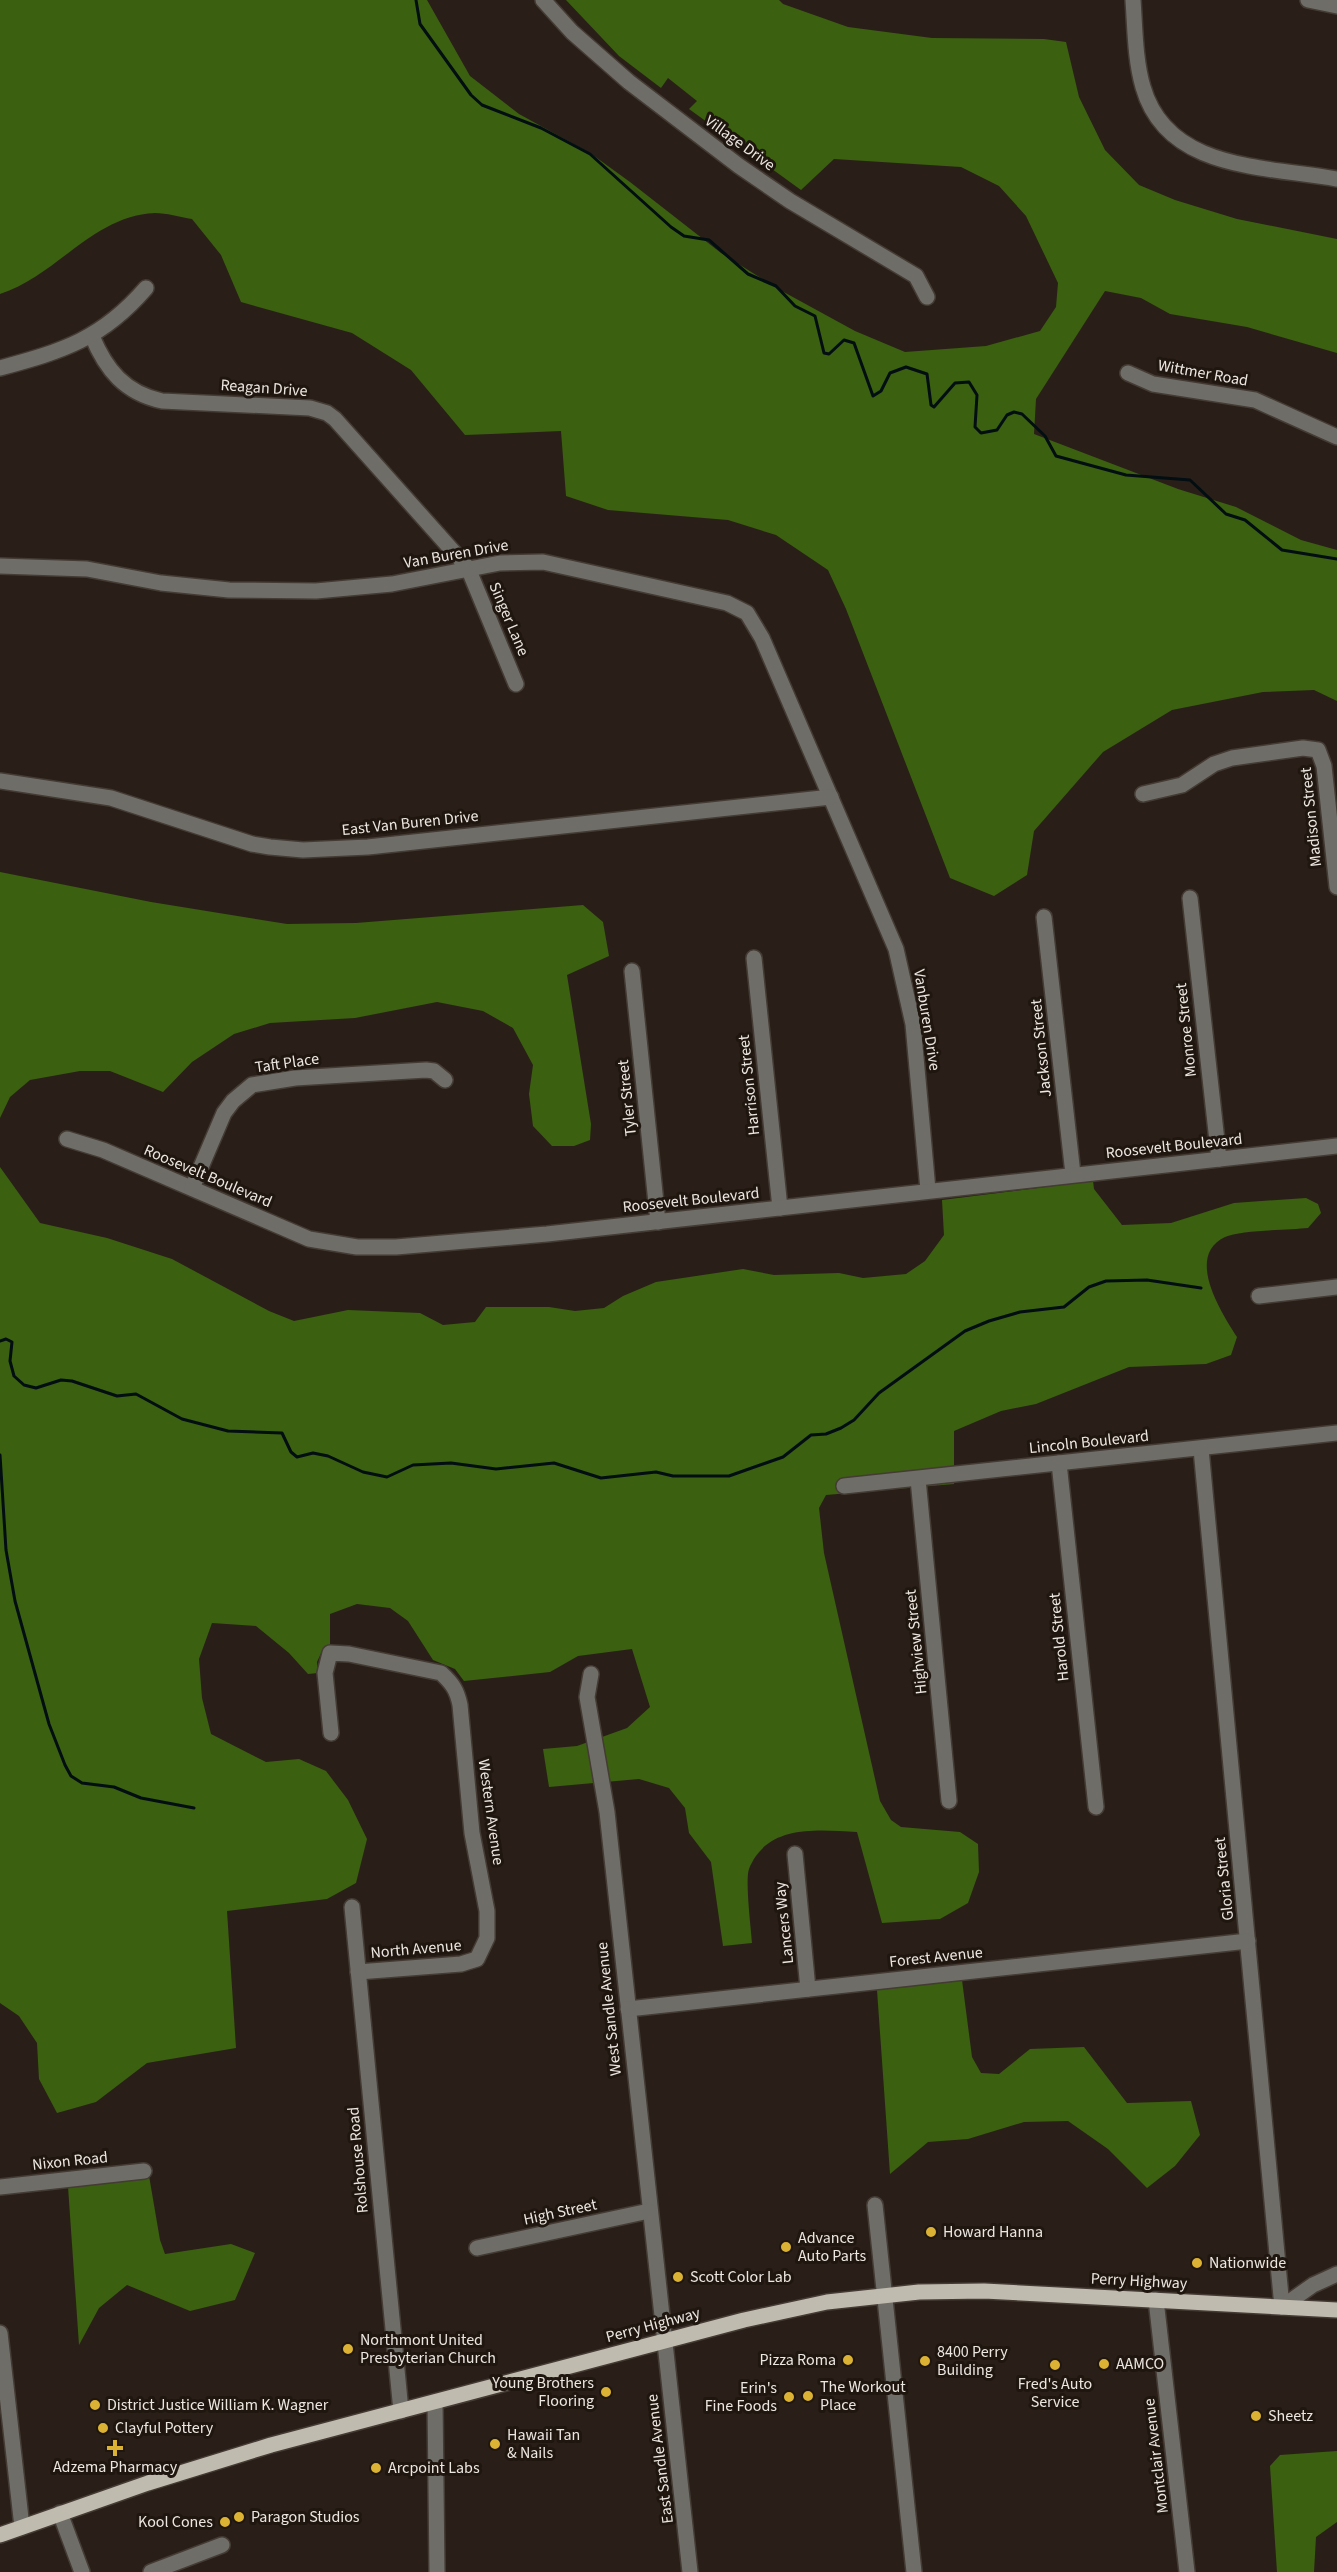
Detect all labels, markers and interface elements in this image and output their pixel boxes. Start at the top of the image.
street label: Village Drive [700,110,780,176]
street label: Wittmer Road [1156,354,1250,392]
street label: Reagan Drive [220,374,308,402]
street label: Van Buren Drive [402,534,510,574]
street label: Singer Lane [484,579,534,659]
street label: Madison Street [1295,766,1327,868]
street label: East Van Buren Drive [340,805,480,841]
street label: Vanburen Drive [908,968,946,1072]
street label: Monroe Street [1170,981,1202,1078]
street label: Jackson Street [1025,997,1057,1098]
street label: Harrison Street [733,1033,765,1136]
street label: Taft Place [254,1048,320,1078]
street label: Tyler Street [612,1058,642,1137]
street label: Roosevelt Boulevard [1105,1128,1243,1164]
street label: Roosevelt Boulevard [140,1139,276,1213]
street label: Roosevelt Boulevard [622,1182,760,1218]
street label: Lincoln Boulevard [1028,1425,1150,1459]
street label: Highview Street [899,1588,932,1696]
street label: Harold Street [1043,1591,1075,1682]
street label: Western Avenue [473,1758,509,1866]
street label: Gloria Street [1209,1836,1239,1922]
street label: Lancers Way [769,1880,799,1965]
street label: North Avenue [370,1934,462,1964]
street label: West Sandle Avenue [591,1941,627,2077]
street label: Forest Avenue [888,1941,984,1973]
street label: Rolshouse Road [342,2106,374,2214]
street label: Nixon Road [31,2146,109,2176]
street label: High Street [521,2193,599,2230]
place label: Howard Hanna [943,2221,1043,2243]
marker: Howard Hanna [924,2225,938,2239]
place label: Advance Auto Parts [798,2227,867,2267]
marker: Advance Auto Parts [779,2240,793,2254]
place label: Nationwide [1209,2252,1286,2274]
marker: Nationwide [1190,2256,1204,2270]
place label: Scott Color Lab [690,2266,792,2288]
street label: Perry Highway [1090,2267,1188,2295]
marker: Scott Color Lab [671,2270,685,2284]
street label: Perry Highway [603,2302,703,2348]
place label: Northmont United Presbyterian Church [360,2329,496,2369]
place label: 8400 Perry Building [937,2341,1008,2381]
marker: Northmont United Presbyterian Church [341,2342,355,2356]
place label: Pizza Roma [760,2349,836,2371]
marker: Pizza Roma [841,2353,855,2367]
place label: AAMCO [1116,2353,1164,2375]
marker: 8400 Perry Building [918,2354,932,2368]
marker: AAMCO [1097,2357,1111,2371]
marker: Fred's Auto Service [1048,2358,1062,2372]
place label: Young Brothers Flooring [491,2372,594,2412]
place label: Fred's Auto Service [1018,2373,1092,2413]
place label: The Workout Place [820,2376,906,2416]
place label: Erin's Fine Foods [705,2377,777,2417]
marker: Young Brothers Flooring [599,2385,613,2399]
marker: The Workout Place [801,2389,815,2403]
marker: Erin's Fine Foods [782,2390,796,2404]
street label: East Sandle Avenue [641,2393,679,2525]
place label: District Justice William K. Wagner [107,2394,329,2416]
street label: Montclair Avenue [1138,2397,1174,2515]
marker: District Justice William K. Wagner [88,2398,102,2412]
place label: Sheetz [1268,2405,1313,2427]
marker: Sheetz [1249,2409,1263,2423]
place label: Clayful Pottery [115,2417,214,2439]
marker: Clayful Pottery [96,2421,110,2435]
place label: Hawaii Tan & Nails [507,2424,580,2464]
marker: Hawaii Tan & Nails [488,2437,502,2451]
marker: Adzema Pharmacy [108,2441,122,2455]
place label: Adzema Pharmacy [53,2456,178,2478]
place label: Arcpoint Labs [388,2457,480,2479]
marker: Arcpoint Labs [369,2461,383,2475]
place label: Paragon Studios [251,2506,360,2528]
marker: Paragon Studios [232,2510,246,2524]
place label: Kool Cones [138,2511,213,2533]
marker: Kool Cones [218,2515,232,2529]

